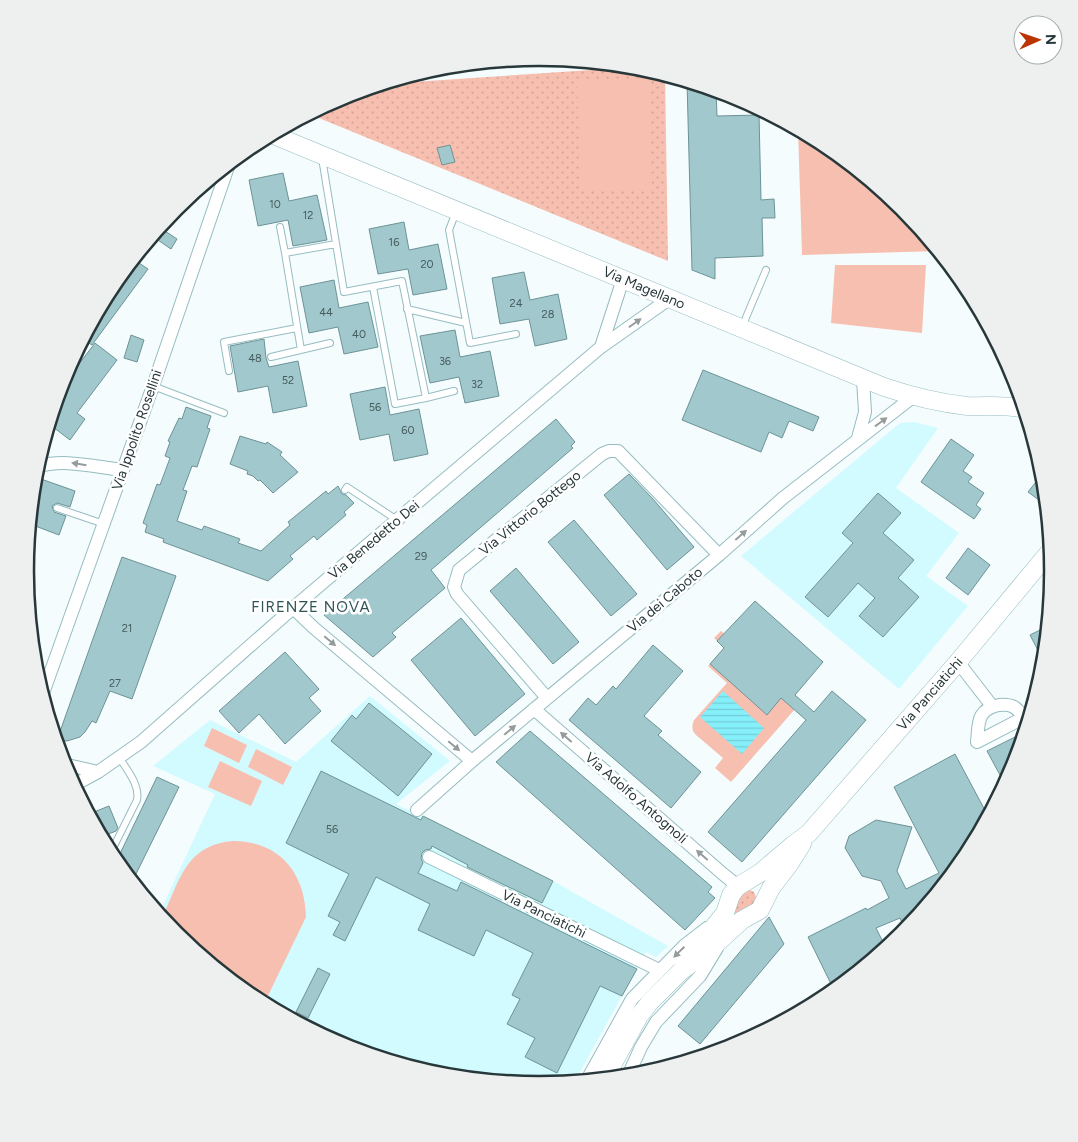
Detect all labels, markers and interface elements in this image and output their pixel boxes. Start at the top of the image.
north arrow [1013,15,1063,65]
text: N [1042,34,1059,45]
house number: 10 [269,198,281,211]
house number: 12 [303,209,313,222]
house number: 16 [389,236,399,249]
house number: 20 [420,258,434,271]
street label: Via Magellano [600,263,688,313]
house number: 24 [510,297,523,310]
house number: 44 [319,306,333,319]
house number: 28 [542,308,555,321]
one-way arrow [628,318,642,328]
house number: 40 [352,328,366,341]
house number: 48 [248,352,262,365]
house number: 36 [439,355,451,368]
street label: Via Ippolito Rosellini [108,367,166,493]
house number: 52 [282,374,294,387]
house number: 32 [471,378,483,391]
house number: 56 [369,401,381,414]
one-way arrow [874,417,888,427]
house number: 60 [401,424,415,437]
one-way arrow [71,460,87,468]
street label: Via Vittorio Bottego [476,467,584,559]
street label: Via Benedetto Dei [325,497,423,583]
one-way arrow [734,530,747,541]
house number: 29 [415,550,427,563]
street label: Via dei Caboto [624,564,706,636]
district label: FIRENZE NOVA [251,598,371,616]
house number: 21 [122,622,132,635]
one-way arrow [323,635,336,646]
street label: Via Panciatichi [894,654,966,734]
house number: 27 [109,677,121,690]
one-way arrow [503,725,516,736]
one-way arrow [560,732,572,743]
one-way arrow [447,740,460,751]
street label: Via Adolfo Antognoli [581,749,691,847]
house number: 56 [326,823,338,836]
one-way arrow [695,850,708,861]
street label: Via Panciatichi [499,886,589,942]
one-way arrow [673,945,685,957]

